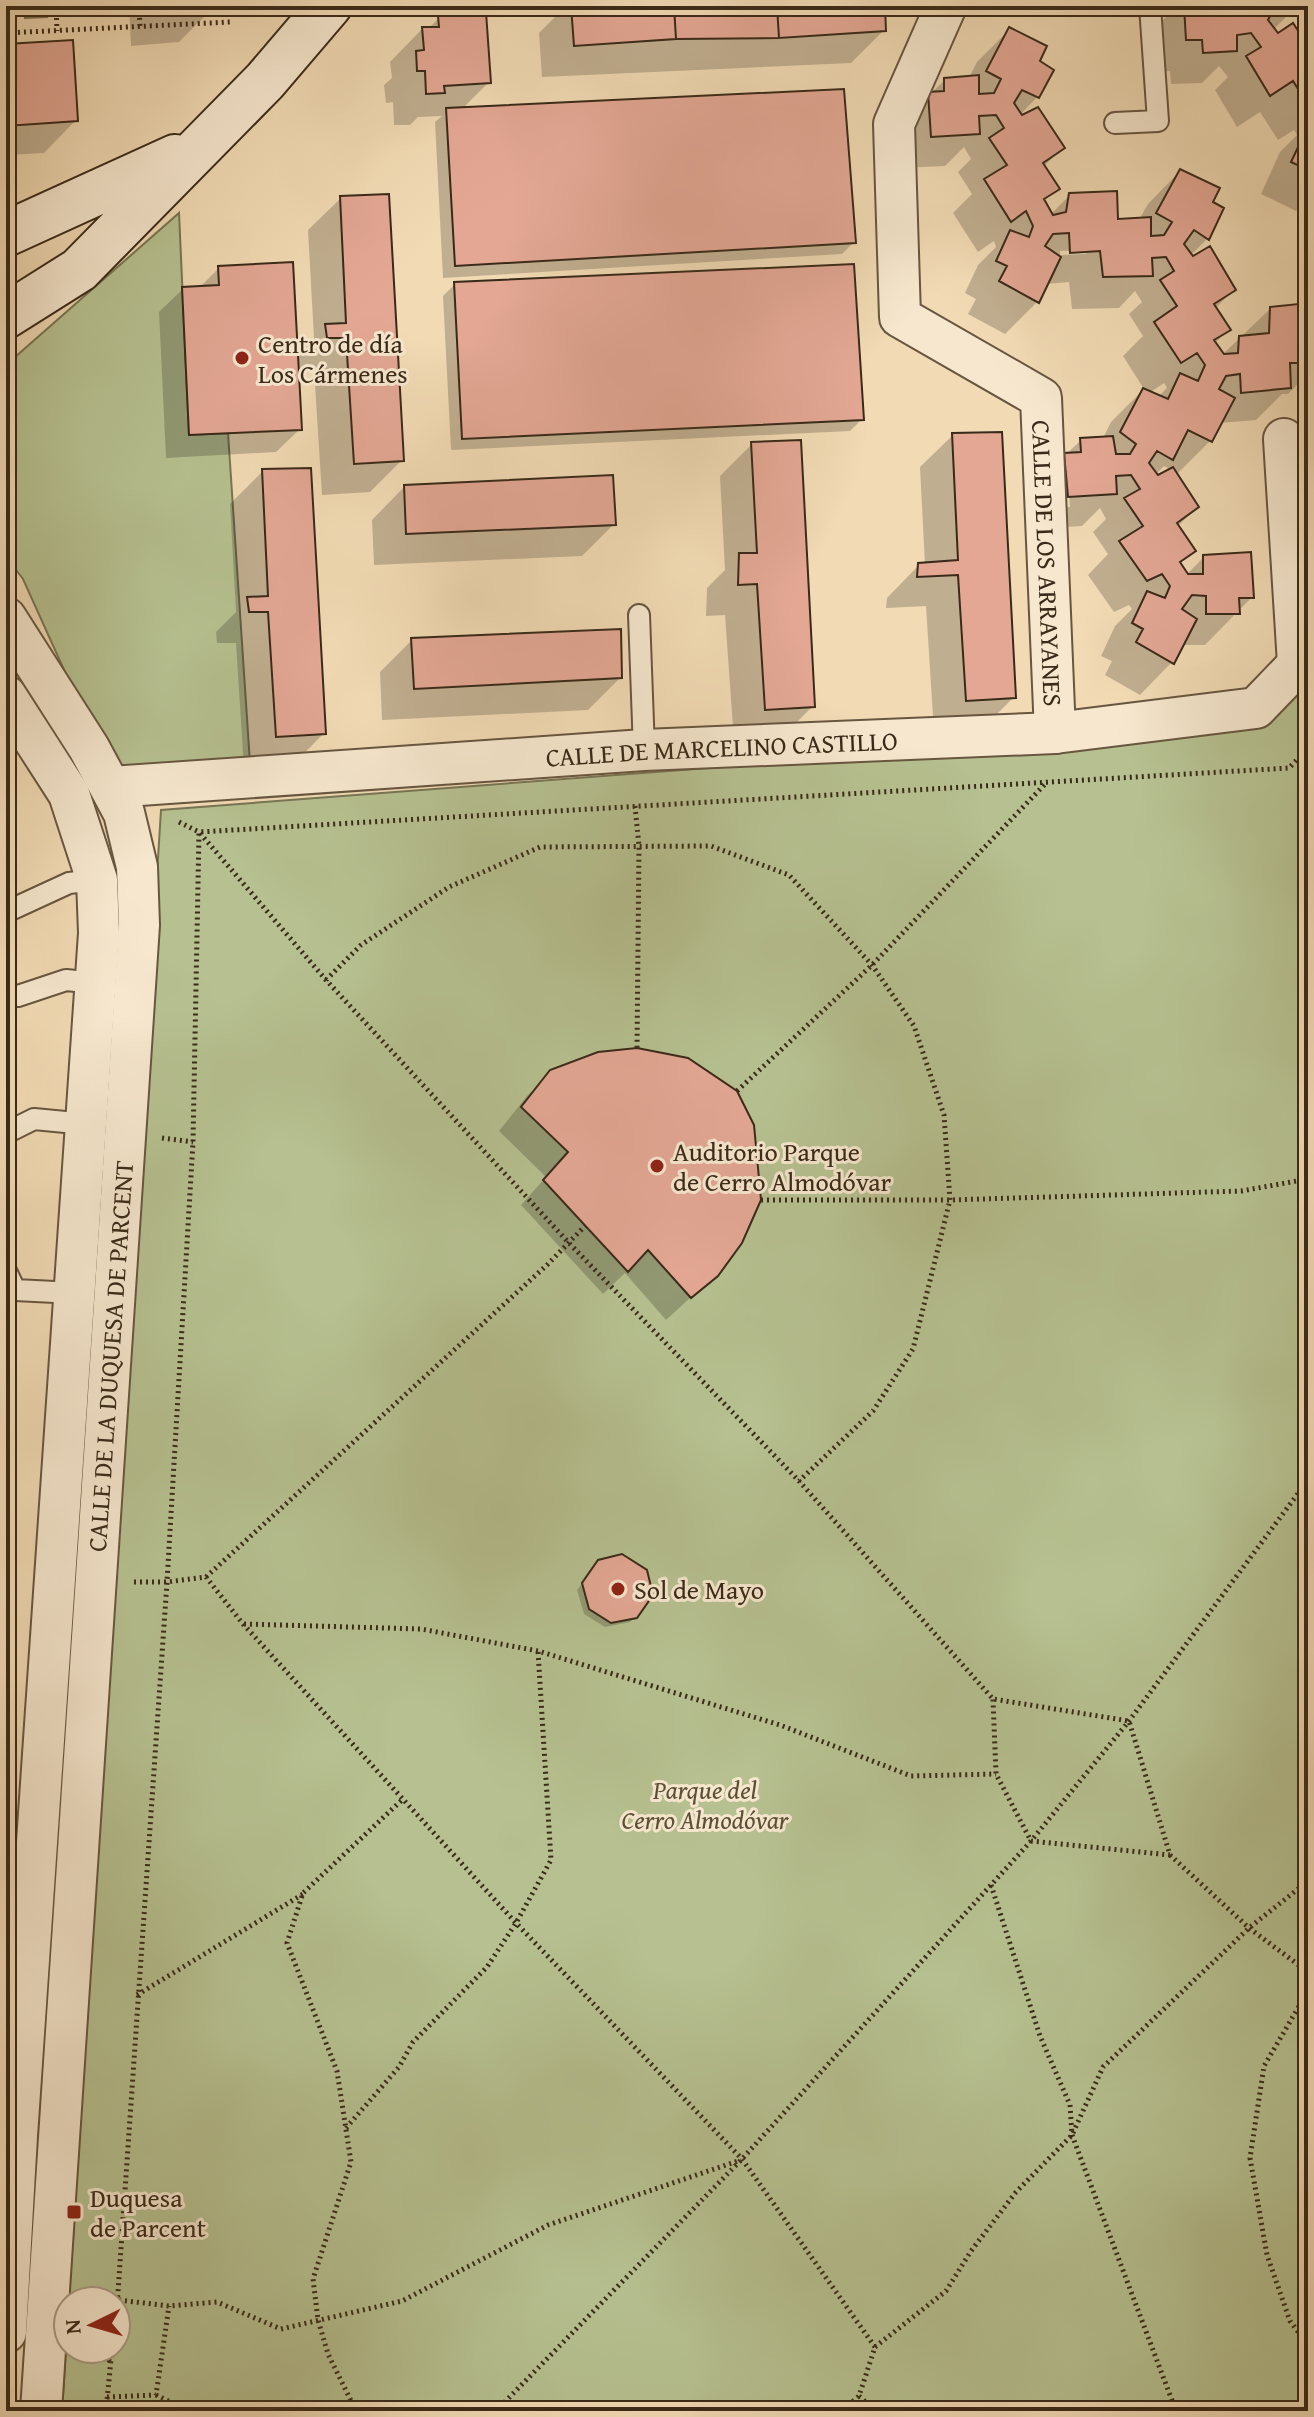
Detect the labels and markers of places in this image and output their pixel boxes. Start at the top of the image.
place label: Centro de día Los Cármenes [258,324,408,393]
marker: Centro de día Los Cármenes [233,349,251,367]
place label: Auditorio Parque de Cerro Almodóvar [673,1132,892,1201]
marker: Auditorio Parque de Cerro Almodóvar [648,1157,666,1175]
place label: Sol de Mayo [634,1570,764,1609]
marker: Sol de Mayo [609,1580,627,1598]
place label: Duquesa de Parcent [90,2178,206,2247]
marker: Duquesa de Parcent [65,2203,83,2221]

